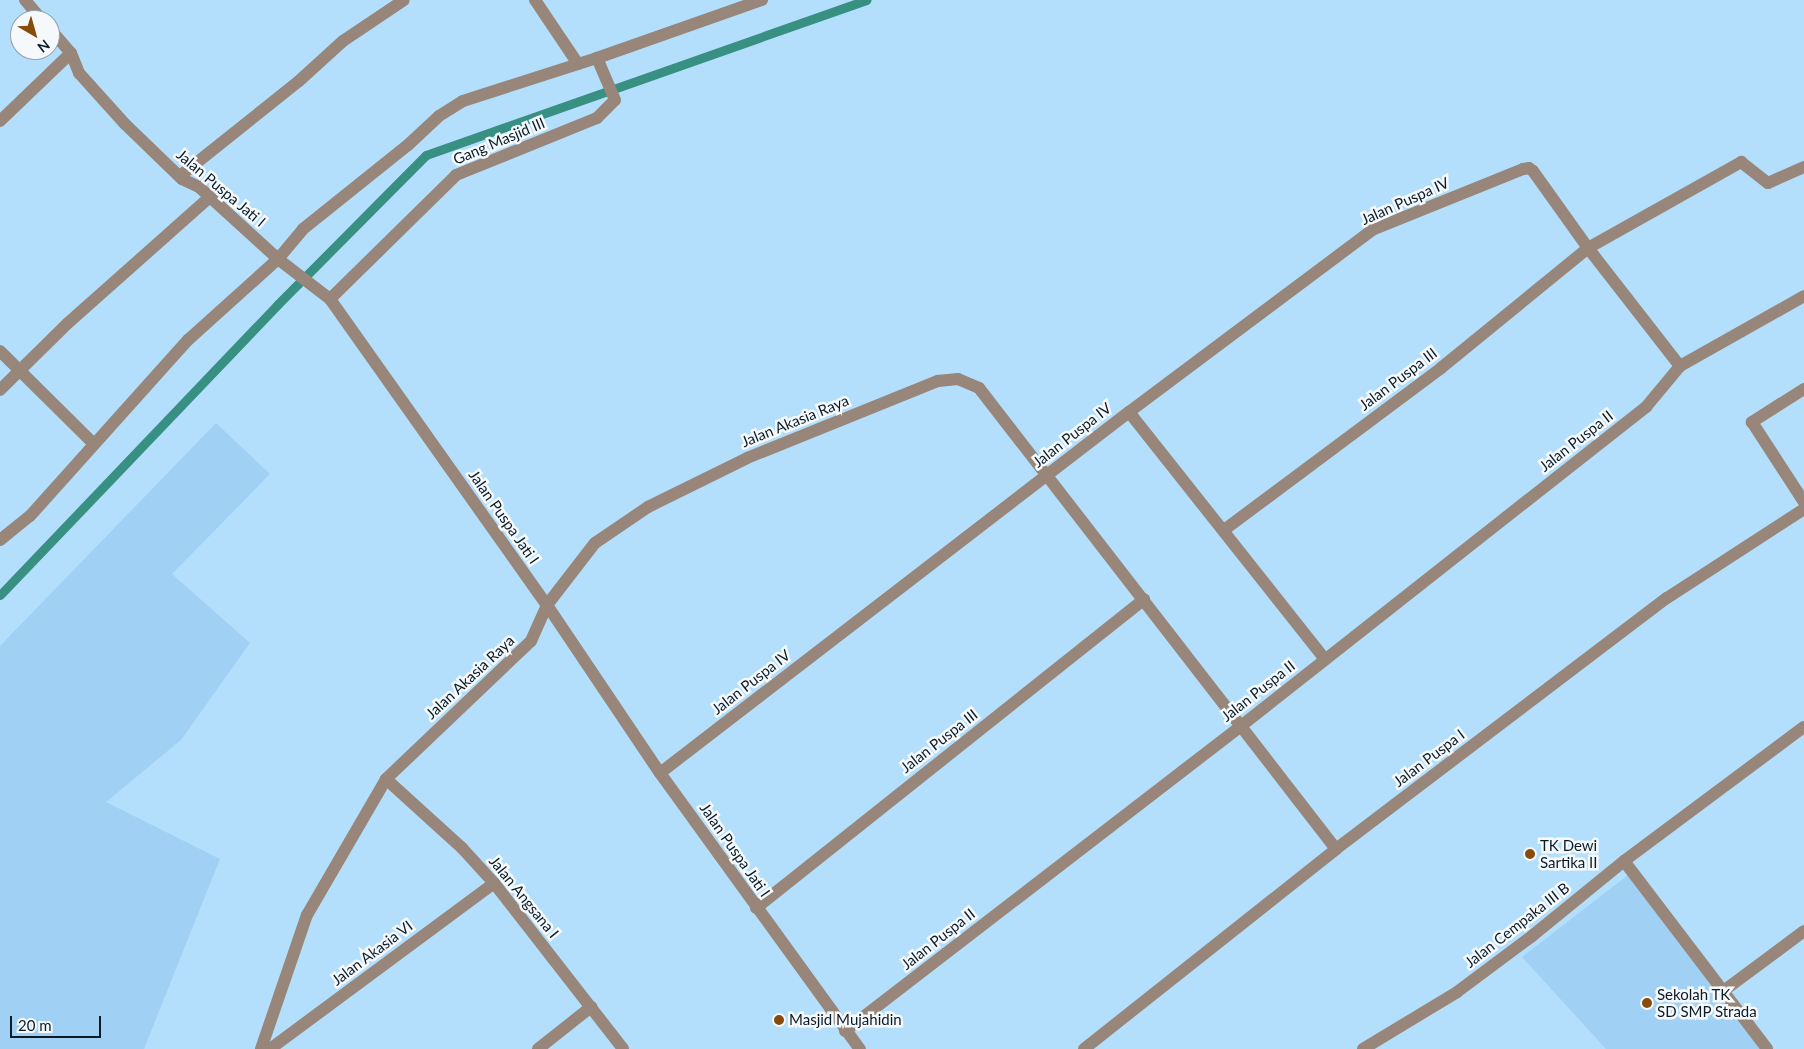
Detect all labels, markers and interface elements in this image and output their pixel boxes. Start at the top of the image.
north arrow [10,10,60,60]
text: N [34,36,53,56]
street label: Gang Masjid III [450,114,548,168]
street label: Jalan Puspa Jati I [173,145,269,231]
street label: Jalan Puspa IV [1358,174,1452,228]
street label: Jalan Puspa III [1356,344,1440,414]
street label: Jalan Akasia Raya [738,391,852,451]
street label: Jalan Puspa IV [1029,399,1115,471]
street label: Jalan Puspa II [1536,407,1616,475]
street label: Jalan Puspa Jati I [465,466,543,568]
street label: Jalan Akasia Raya [422,631,518,723]
street label: Jalan Puspa IV [708,646,794,718]
street label: Jalan Puspa II [1218,657,1298,725]
street label: Jalan Puspa III [897,705,981,777]
street label: Jalan Puspa I [1390,725,1468,791]
street label: Jalan Puspa Jati I [696,799,774,901]
place label: TK Dewi Sartika II [1540,836,1598,871]
marker: TK Dewi Sartika II [1524,848,1536,860]
street label: Jalan Angsana I [485,852,563,942]
street label: Jalan Cempaka III B [1461,879,1573,971]
street label: Jalan Puspa II [898,905,978,973]
street label: Jalan Akasia VI [328,916,416,990]
place label: Sekolah TK SD SMP Strada [1657,985,1757,1020]
marker: Sekolah TK SD SMP Strada [1641,997,1653,1009]
scale bar [12,1006,104,1038]
place label: Masjid Mujahidin [789,1011,902,1029]
marker: Masjid Mujahidin [773,1014,785,1026]
text: 20 m [18,1016,52,1034]

